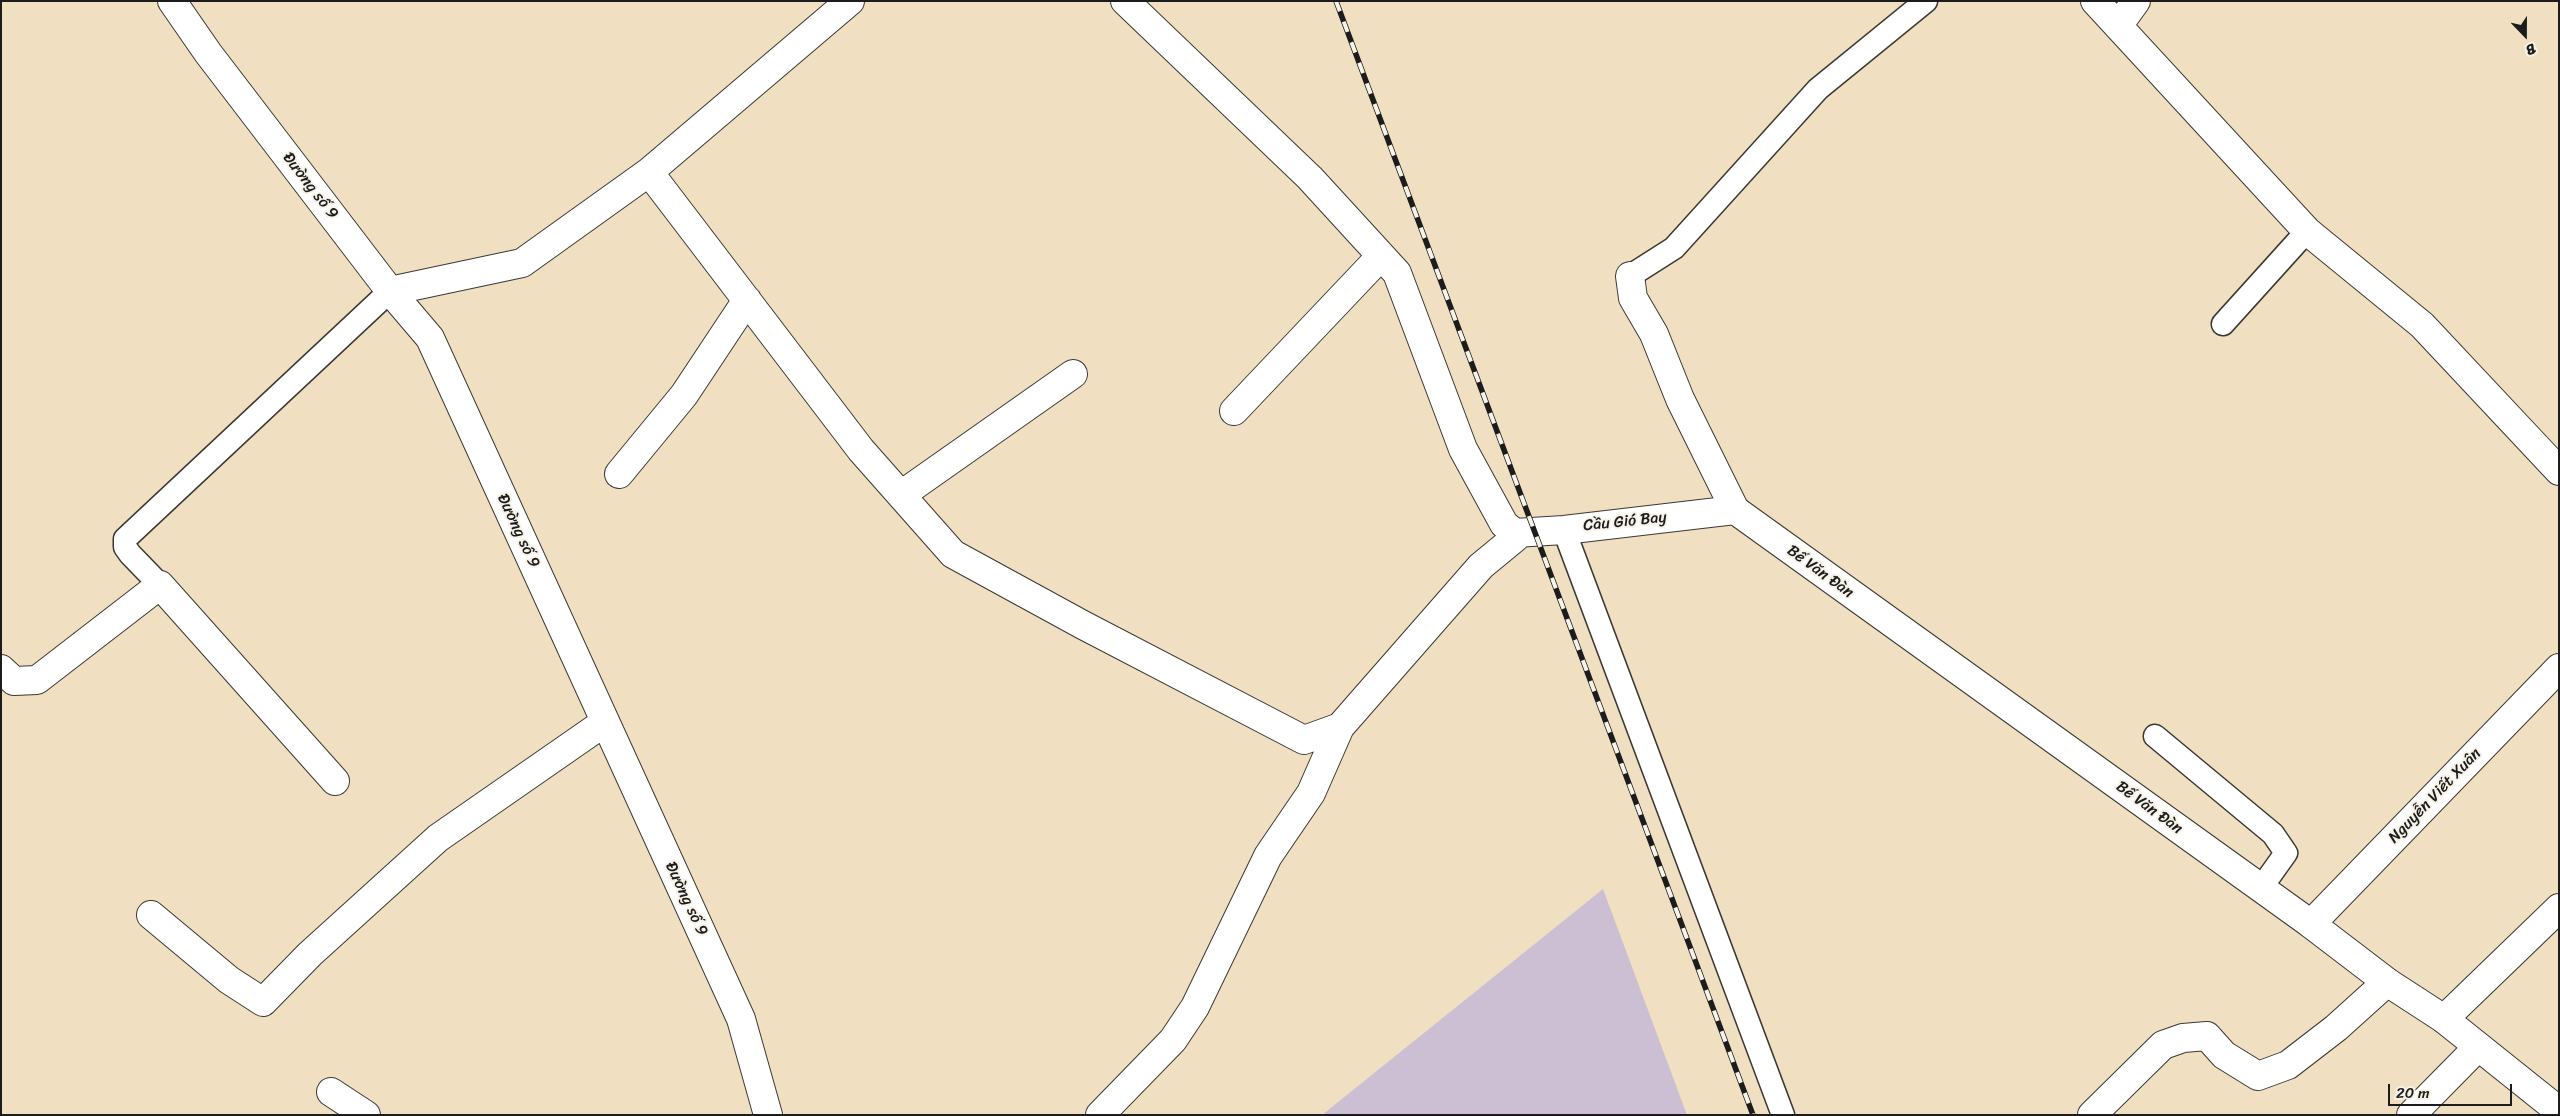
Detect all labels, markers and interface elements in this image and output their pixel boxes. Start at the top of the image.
north arrow [2500,10,2550,60]
text: B [2522,36,2540,63]
street label: Đường số 9 [278,149,342,223]
street label: Đường số 9 [493,491,543,571]
street label: Cầu Gió Bay [1582,508,1668,536]
street label: Bế Văn Đàn [1783,541,1857,603]
street label: Nguyễn Viết Xuân [2385,744,2485,848]
street label: Bế Văn Đàn [2112,777,2186,839]
street label: Đường số 9 [661,859,711,939]
scale bar [2390,1074,2514,1106]
text: 20 m [2396,1080,2430,1106]

